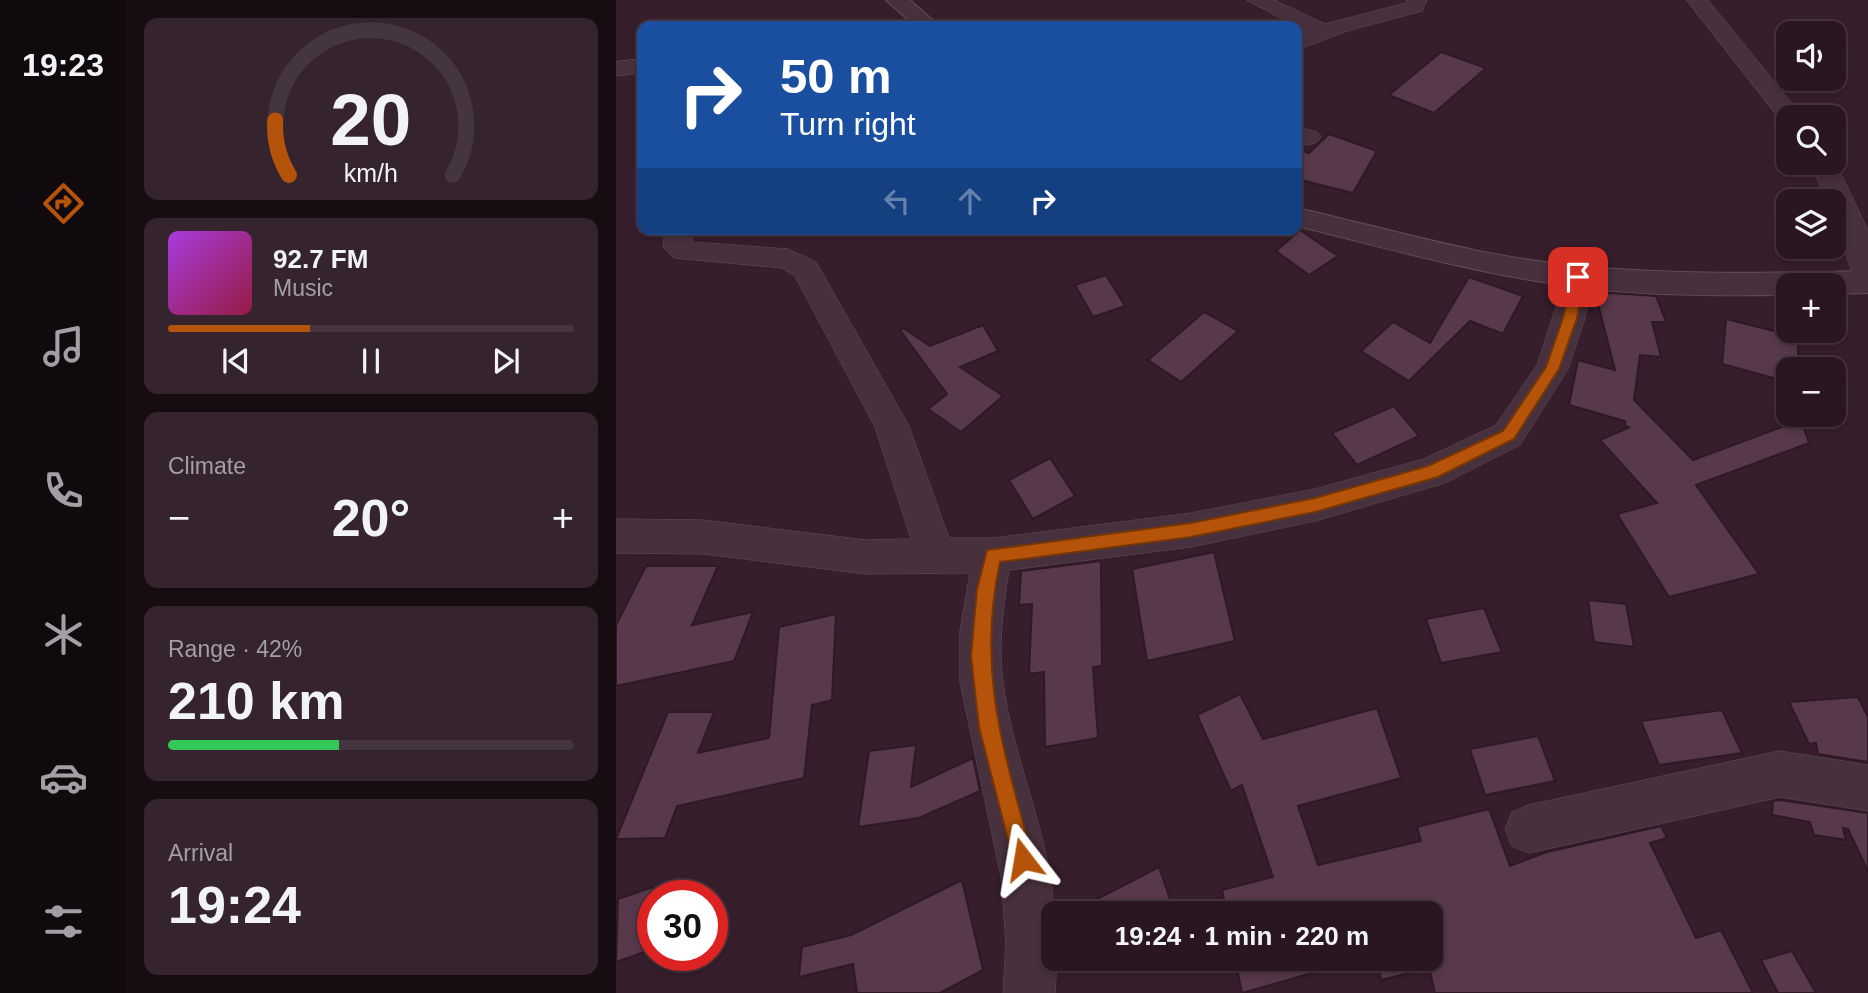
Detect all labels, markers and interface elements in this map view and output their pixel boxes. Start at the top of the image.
map controls [1776,21,1846,427]
button: sound [1776,21,1846,91]
text: 19:23 [22,47,104,83]
icon: right [665,49,756,140]
text: 50 m [780,49,892,103]
text: 20 [331,79,411,160]
button: search [1776,105,1846,175]
text: Turn right [780,106,916,142]
text: km/h [344,159,398,187]
icon: directions [39,179,88,228]
icon: left [878,182,916,220]
icon: ahead [951,182,989,220]
icon: right [1024,182,1062,220]
button: layers [1776,189,1846,259]
text: 92.7 FM [273,244,368,274]
pin [1548,247,1608,307]
icon: arrive [1559,258,1597,296]
button: + [1776,273,1846,343]
text: Music [273,275,333,301]
icon: music [39,322,88,371]
icon: previous [217,342,255,380]
icon: pause [352,342,390,380]
icon: next [487,342,525,380]
button: − [1776,357,1846,427]
text: Climate [168,453,246,479]
icon: phone [39,466,88,515]
text: 20° [332,489,410,547]
text: − [168,497,190,539]
text: + [552,497,574,539]
icon: climate [39,610,88,659]
text: Range · 42% [168,636,302,662]
text: 210 km [168,672,344,730]
icon: car [39,753,88,802]
position arrow [986,822,1060,896]
text: Arrival [168,840,233,866]
text: 19:24 [168,876,301,934]
speed limit sign: 30 [637,880,728,971]
icon: filters [39,897,88,946]
text: 19:24 · 1 min · 220 m [1115,921,1369,951]

